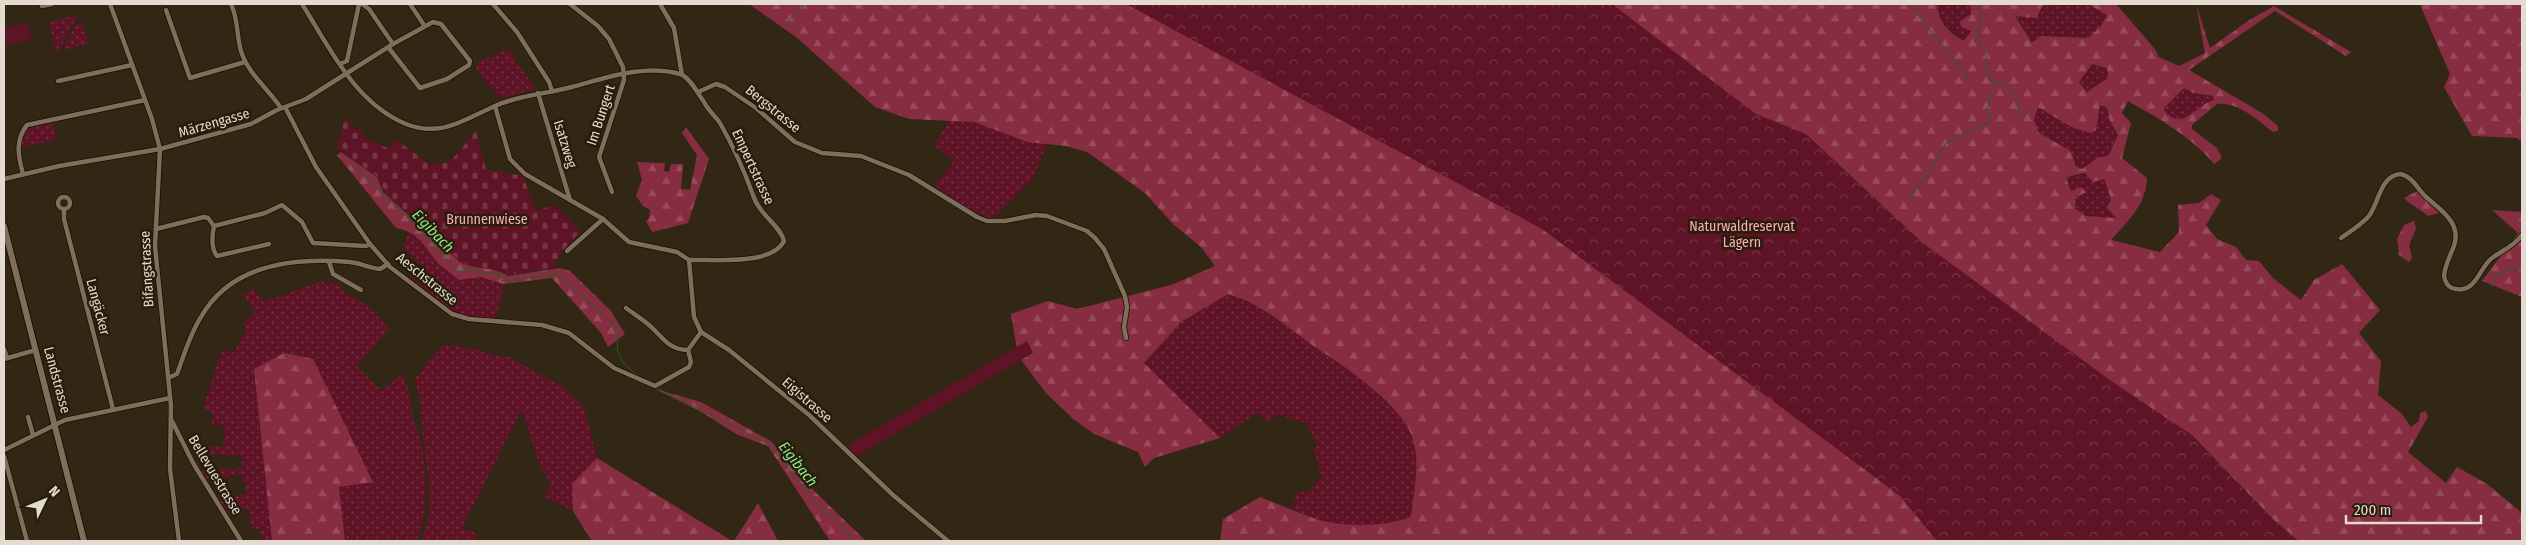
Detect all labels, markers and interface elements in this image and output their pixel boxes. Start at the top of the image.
street label: Im Bungert [583,82,619,148]
street label: Bergstrasse [742,82,804,137]
street label: Märzengasse [177,105,252,141]
street label: Isatzweg [550,118,580,170]
street label: Empertstrasse [728,126,778,208]
water label: Eigibach [408,206,458,256]
park label: Brunnenwiese [446,211,528,228]
park label: Naturwaldreservat Lägern [1689,218,1795,251]
street label: Bifangstrasse [137,230,157,308]
street label: Aeschstrasse [393,249,461,309]
street label: Langäcker [82,277,114,337]
street label: Landstrasse [40,345,74,415]
street label: Eigistrasse [779,374,836,426]
street label: Bellevuestrasse [185,432,245,518]
water label: Eigibach [775,438,821,490]
north arrow [20,475,70,525]
text: N [45,483,63,500]
scale bar [2346,492,2481,524]
text: 200 m [2354,501,2391,519]

